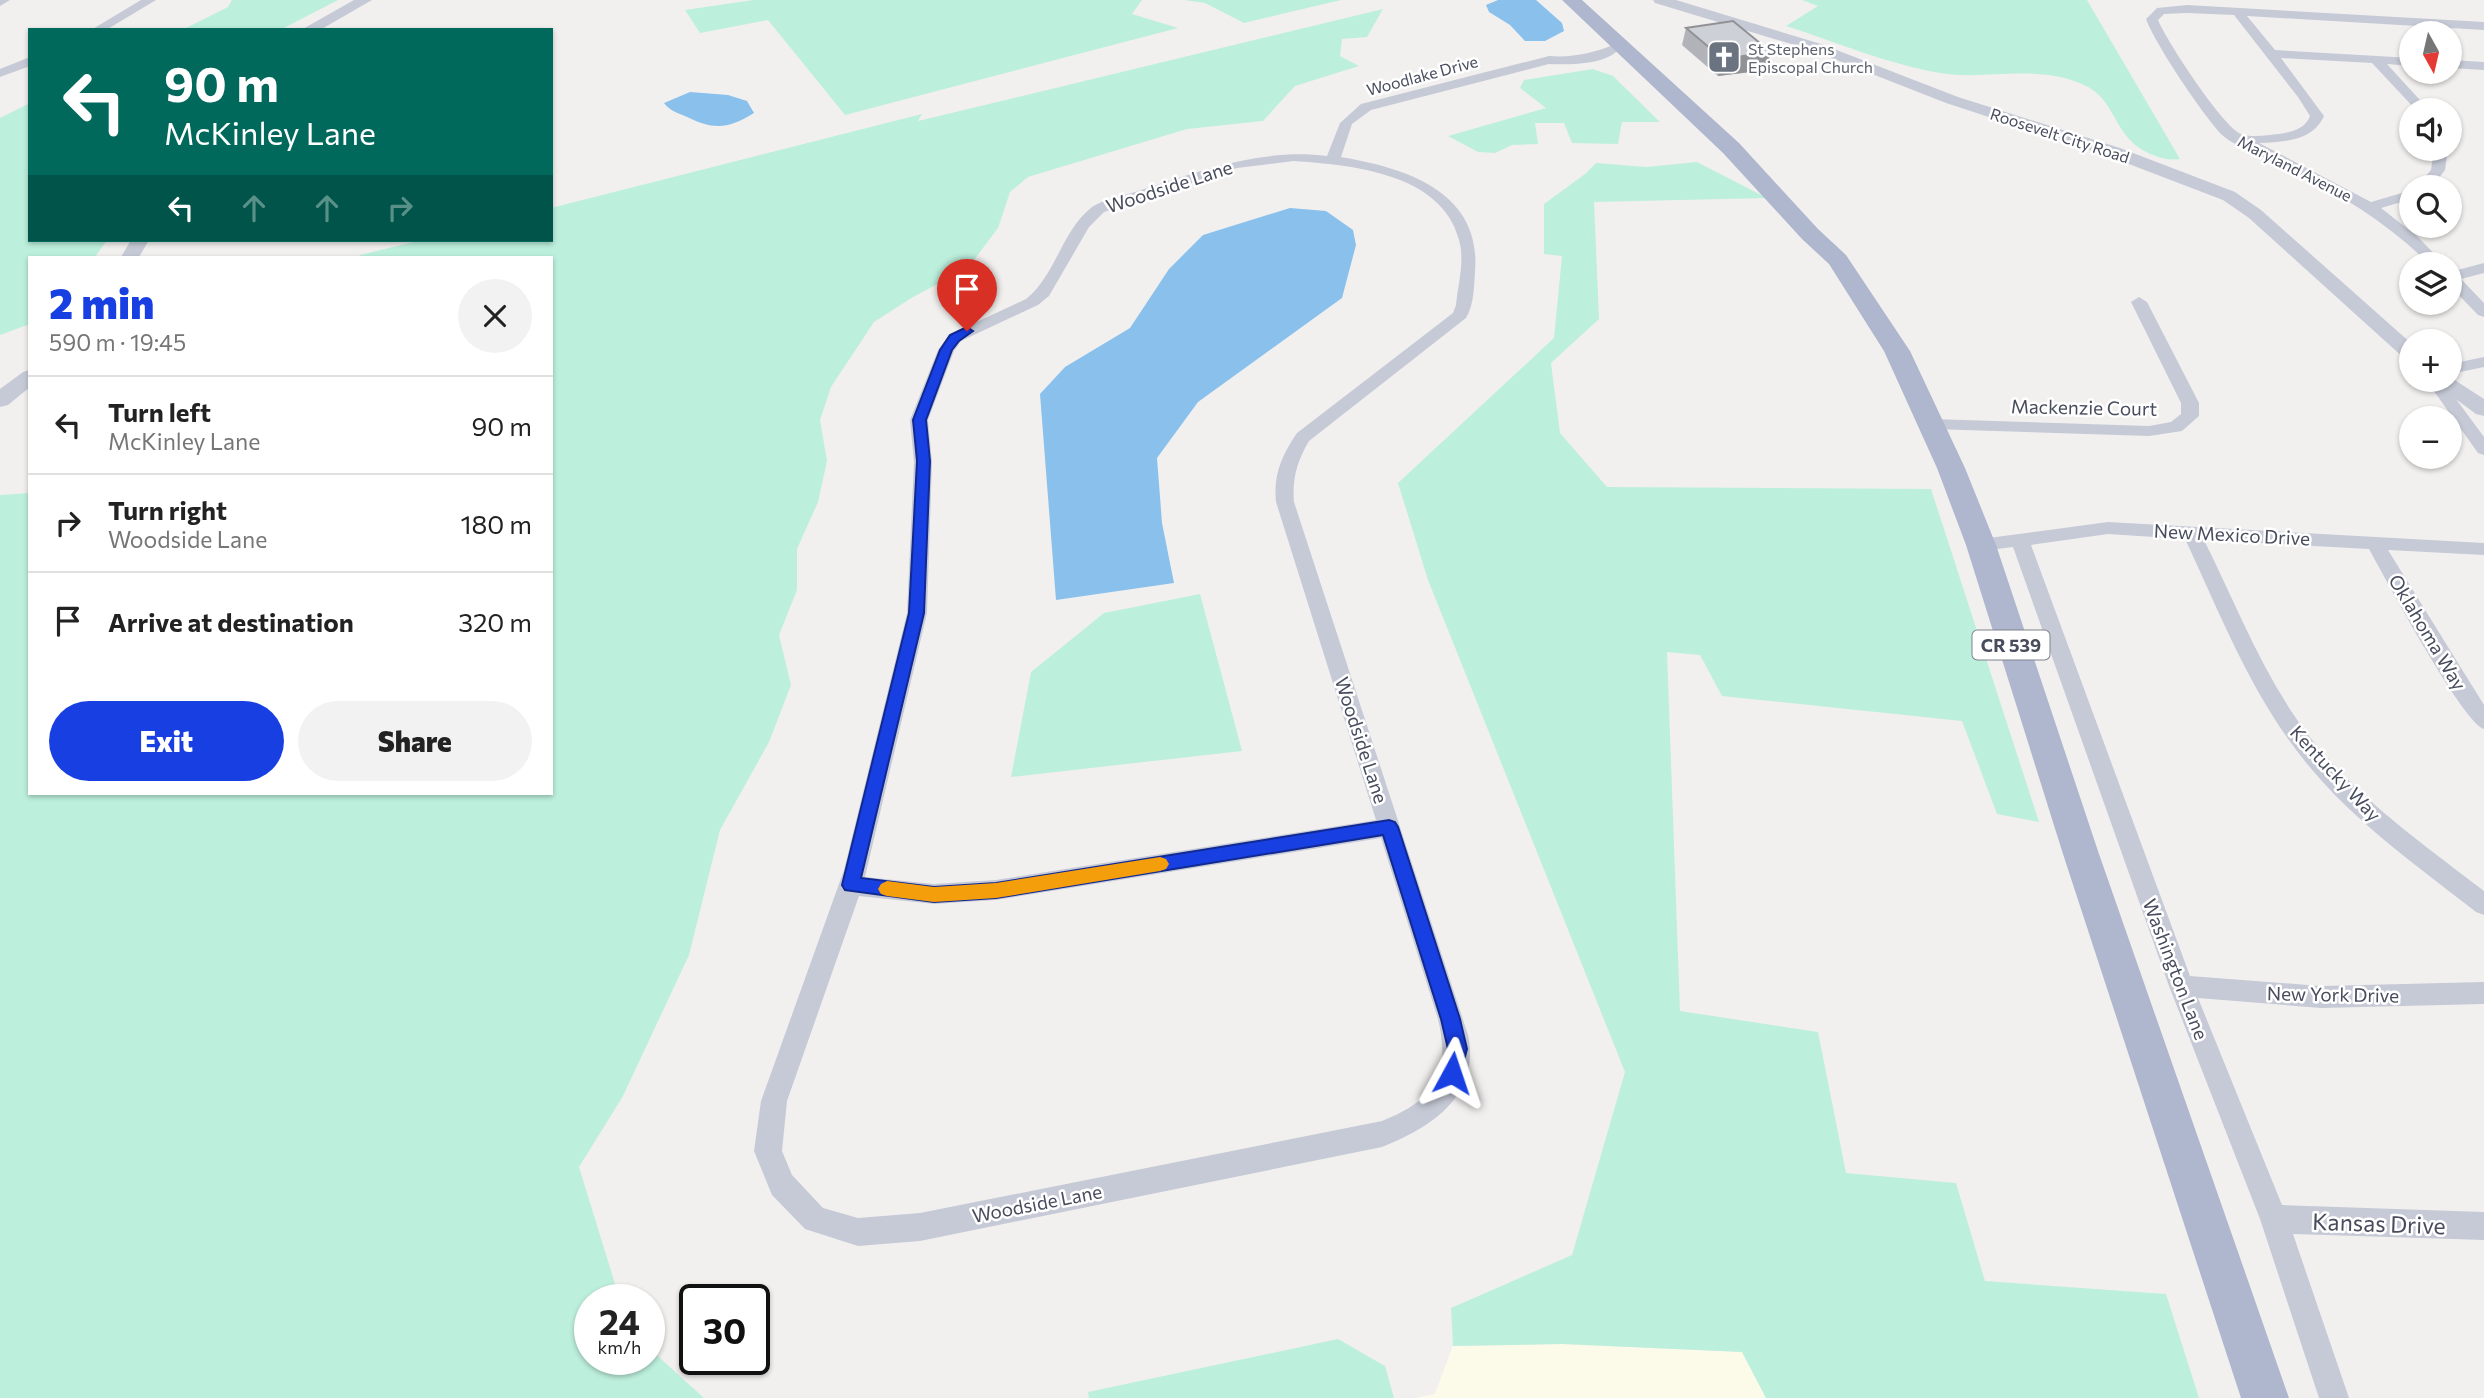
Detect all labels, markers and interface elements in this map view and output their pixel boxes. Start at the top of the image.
north arrow [2399,21,2462,84]
map controls [2399,21,2462,469]
church icon: St Stephens Episcopal Church [1705,38,1743,76]
place label: St Stephens Episcopal Church [1748,39,1873,76]
street label: Woodlake Drive [1364,51,1480,99]
text: 90 m [164,52,279,112]
icon: left [49,56,140,147]
button: sound [2399,98,2462,161]
street label: Roosevelt City Road [1988,104,2132,166]
text: McKinley Lane [164,112,376,152]
street label: Maryland Avenue [2235,131,2355,205]
street label: Woodside Lane [1103,155,1235,217]
button: search [2399,175,2462,238]
icon: left [162,189,200,227]
icon: ahead [235,189,273,227]
icon: ahead [308,189,346,227]
icon: right [381,189,419,227]
button: layers [2399,252,2462,315]
pin [937,259,997,331]
icon: arrive [948,270,986,308]
text: 2 min [49,276,155,328]
button: close [458,279,532,353]
text: 590 m · 19:45 [49,328,186,356]
button: + [2399,329,2462,392]
street label: Mackenzie Court [2011,394,2158,420]
text: Turn left [108,396,211,427]
icon: left [49,406,87,444]
button: − [2399,406,2462,469]
text: 90 m [472,410,532,441]
text: McKinley Lane [108,427,260,455]
text: Turn right [108,494,227,525]
icon: right [49,504,87,542]
text: 180 m [460,508,532,539]
street label: New Mexico Drive [2153,518,2311,550]
text: Woodside Lane [108,525,267,553]
street label: Oklahoma Way [2384,570,2472,694]
icon: arrive [49,602,87,640]
text: Arrive at destination [108,606,354,637]
text: 320 m [458,606,532,637]
road number: CR 539 [1972,630,2050,660]
street label: Woodside Lane [1331,674,1393,806]
button: Exit [49,701,284,781]
button: Share [298,701,532,781]
street label: Kentucky Way [2286,720,2386,826]
street label: Washington Lane [2139,895,2213,1043]
street label: New York Drive [2267,981,2399,1007]
position arrow [1415,1036,1489,1110]
street label: Woodside Lane [970,1179,1104,1227]
street label: Kansas Drive [2312,1207,2446,1239]
speed limit sign: 30 [679,1284,770,1375]
text: 24 [599,1299,640,1342]
text: km/h [598,1336,641,1358]

